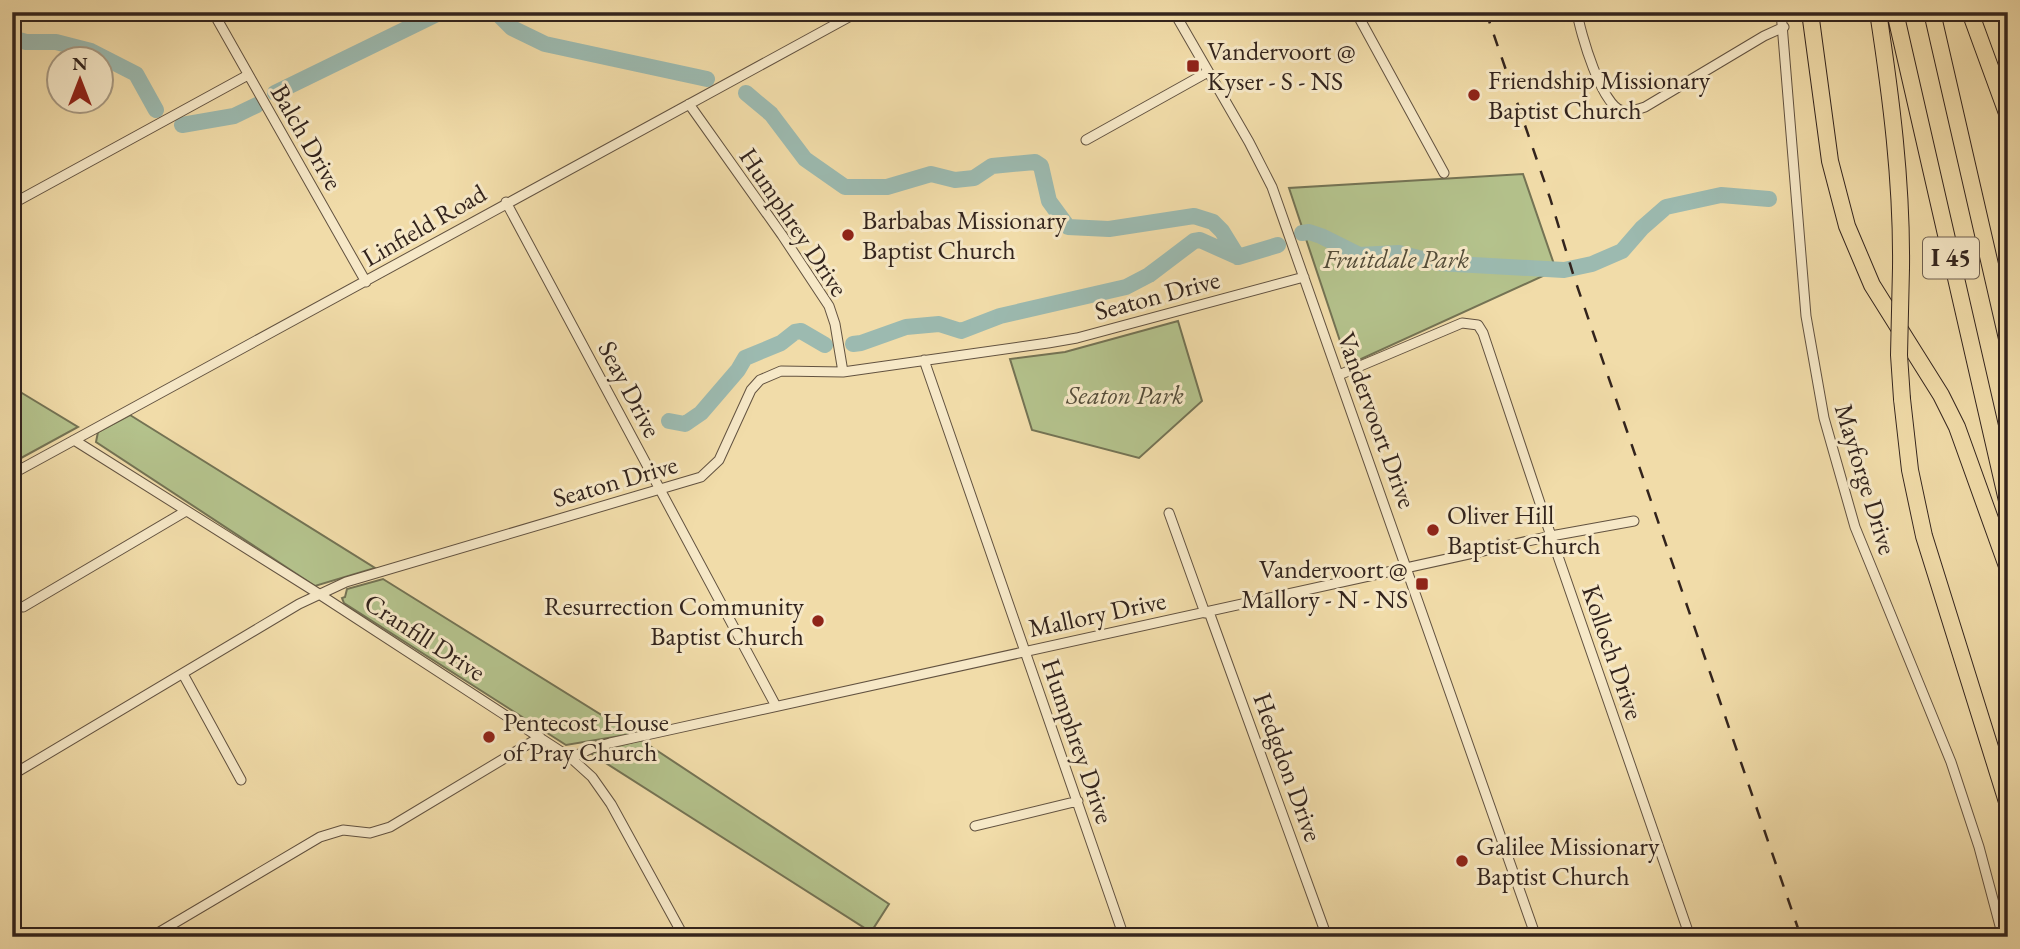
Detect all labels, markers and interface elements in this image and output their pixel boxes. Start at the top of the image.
place label: Vandervoort @ Kyser - S - NS [1207,34,1356,98]
north arrow [46,46,116,116]
text: N [72,51,88,76]
marker: Vandervoort @ Kyser - S - NS [1185,58,1201,74]
place label: Friendship Missionary Baptist Church [1488,63,1711,127]
street label: Balch Drive [263,78,351,196]
marker: Friendship Missionary Baptist Church [1466,87,1482,103]
street label: Humphrey Drive [732,141,856,303]
street label: Linfield Road [356,175,493,274]
place label: Barbabas Missionary Baptist Church [862,203,1067,267]
marker: Barbabas Missionary Baptist Church [840,227,856,243]
road number: I 45 [1923,237,1979,278]
park label: Fruitdale Park [1322,242,1469,276]
street label: Seaton Drive [1091,262,1223,328]
street label: Vandervoort Drive [1329,327,1425,513]
street label: Seay Drive [590,335,670,443]
park label: Seaton Park [1065,378,1184,412]
street label: Mayforge Drive [1827,400,1905,558]
street label: Seaton Drive [549,447,681,515]
place label: Oliver Hill Baptist Church [1447,498,1601,562]
marker: Oliver Hill Baptist Church [1425,522,1441,538]
place label: Vandervoort @ Mallory - N - NS [1241,552,1408,616]
marker: Vandervoort @ Mallory - N - NS [1414,576,1430,592]
street label: Kolloch Drive [1574,580,1652,724]
street label: Mallory Drive [1025,583,1169,645]
street label: Cranfill Drive [358,585,492,689]
place label: Resurrection Community Baptist Church [544,589,805,653]
marker: Resurrection Community Baptist Church [810,613,826,629]
street label: Humphrey Drive [1034,654,1122,828]
street label: Hedgdon Drive [1245,688,1331,846]
place label: Pentecost House of Pray Church [503,705,669,769]
marker: Pentecost House of Pray Church [481,729,497,745]
place label: Galilee Missionary Baptist Church [1476,829,1660,893]
marker: Galilee Missionary Baptist Church [1454,853,1470,869]

